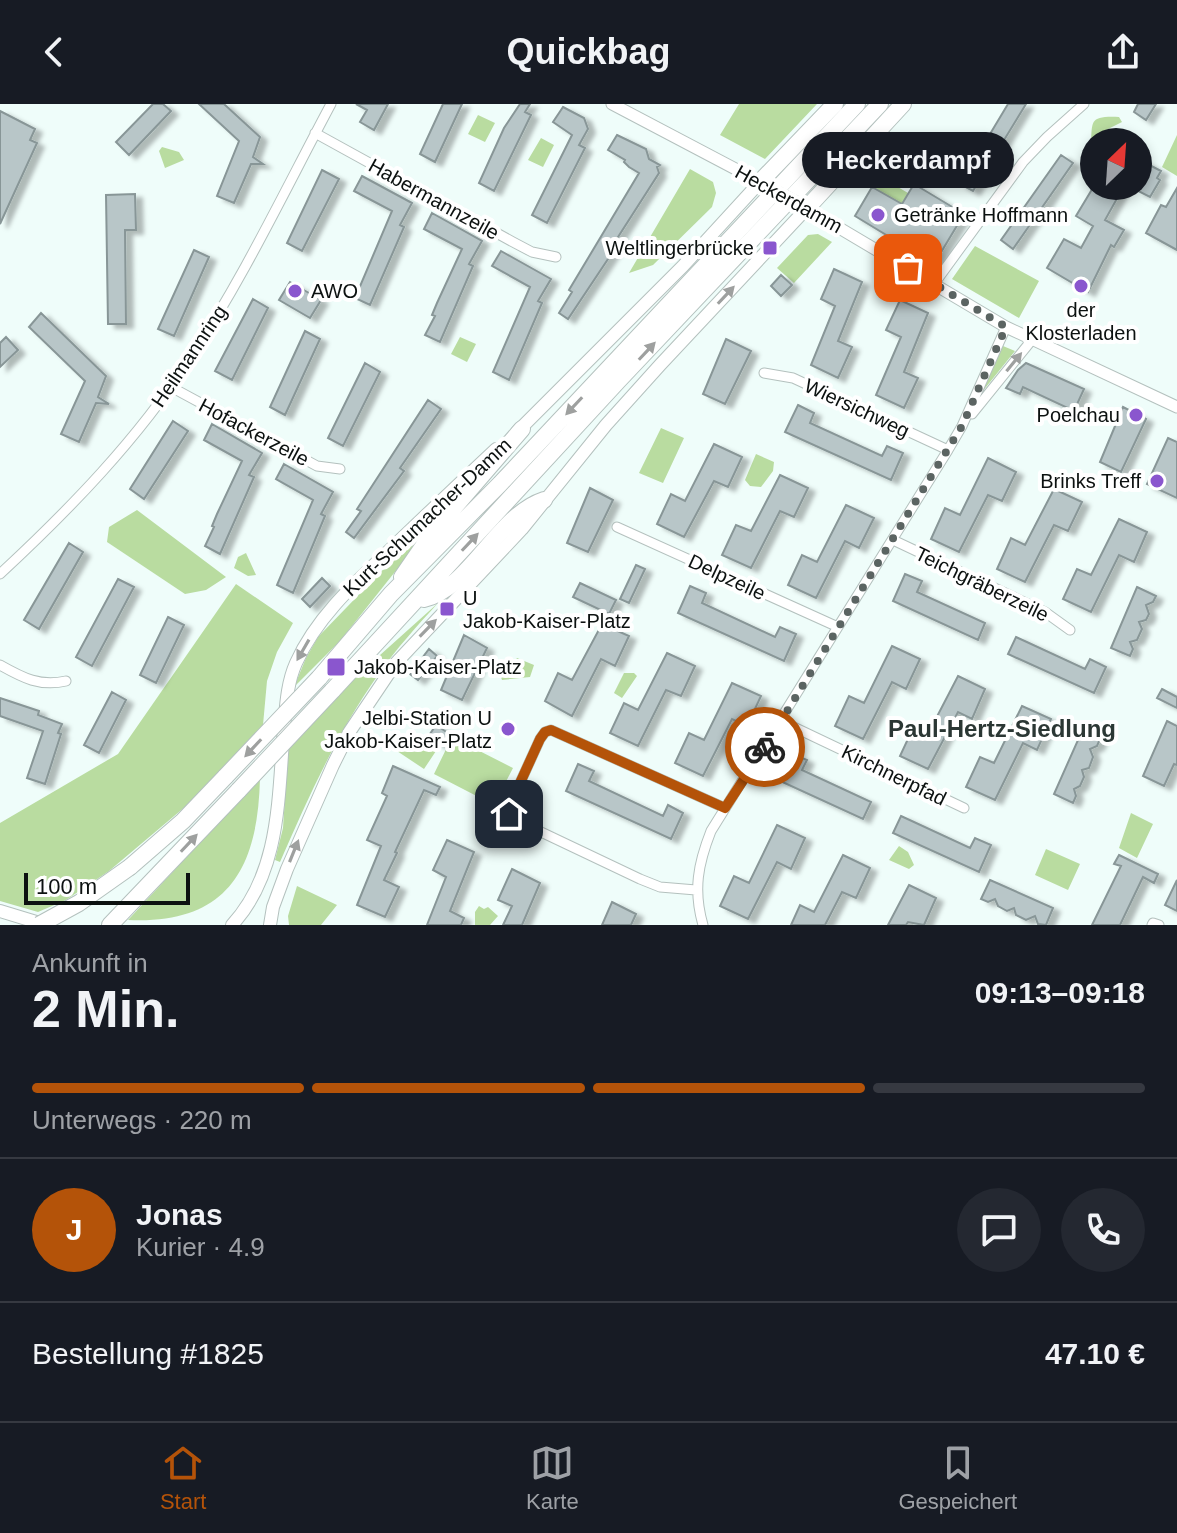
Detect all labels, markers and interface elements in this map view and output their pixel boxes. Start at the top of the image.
icon: back [32,30,76,74]
icon: share [1101,30,1145,74]
text: Quickbag [506,31,671,72]
north arrow [1080,128,1152,200]
map controls [1080,128,1152,200]
callout: Heckerdampf [802,132,1014,188]
text: Heckerdampf [826,145,990,175]
street label: Habermannzeile [365,154,503,244]
street label: Heckerdamm [732,161,846,237]
place label: Getränke Hoffmann [894,204,1068,226]
marker: Getränke Hoffmann [869,206,887,224]
pin [874,234,942,302]
place label: Weltlingerbrücke [605,237,754,259]
marker: Weltlingerbrücke [761,239,779,257]
icon: bag [886,246,930,290]
marker: der Klosterladen [1072,277,1090,295]
place label: AWO [311,280,358,302]
marker: AWO [286,282,304,300]
one-way arrow [716,286,734,305]
place label: der Klosterladen [1025,299,1137,344]
street label: Heilmannring [147,301,231,411]
one-way arrow [637,342,655,361]
one-way arrow [1006,351,1023,372]
street label: Wiersichweg [801,374,913,442]
street label: Hofackerzeile [195,394,313,470]
one-way arrow [565,396,583,415]
place label: Poelchau [1037,404,1120,426]
marker: Poelchau [1127,406,1145,424]
street label: Kurt-Schumacher-Damm [339,434,515,600]
place label: Brinks Treff [1040,470,1141,492]
marker: Brinks Treff [1148,472,1166,490]
one-way arrow [461,533,479,552]
street label: Teichgräberzeile [912,542,1052,626]
street label: Delpzeile [685,550,769,604]
place label: U Jakob-Kaiser-Platz [463,587,631,632]
marker: U Jakob-Kaiser-Platz [438,600,456,618]
one-way arrow [419,619,437,638]
one-way arrow [296,639,310,661]
marker: Jakob-Kaiser-Platz [325,656,347,678]
place label: Jakob-Kaiser-Platz [354,656,522,678]
place label: Jelbi-Station U Jakob-Kaiser-Platz [324,707,492,752]
courier [725,707,805,787]
district label: Paul-Hertz-Siedlung [888,715,1116,742]
marker: Jelbi-Station U Jakob-Kaiser-Platz [499,720,517,738]
icon: bike [743,725,787,769]
one-way arrow [244,738,263,757]
street label: Kirchnerpfad [838,740,950,810]
pin [475,780,543,848]
icon: home [487,792,531,836]
one-way arrow [179,834,197,853]
one-way arrow [288,839,301,863]
scale bar [24,869,190,905]
text: 100 m [36,874,97,899]
text: Ankunft in [32,948,148,978]
text: 09:13–09:18 [975,976,1145,1009]
text: 2 Min. [32,980,179,1038]
text: Unterwegs · 220 m [32,1105,252,1135]
button: chat [957,1188,1041,1272]
button: phone [1061,1188,1145,1272]
text: Jonas [136,1198,223,1231]
text: J [66,1213,82,1246]
text: Kurier · 4.9 [136,1232,265,1262]
text: Bestellung #1825 [32,1337,264,1370]
text: 47.10 € [1045,1337,1145,1370]
tab: Start [160,1441,206,1515]
tab: Karte [526,1441,579,1515]
tab: Gespeichert [898,1441,1017,1515]

